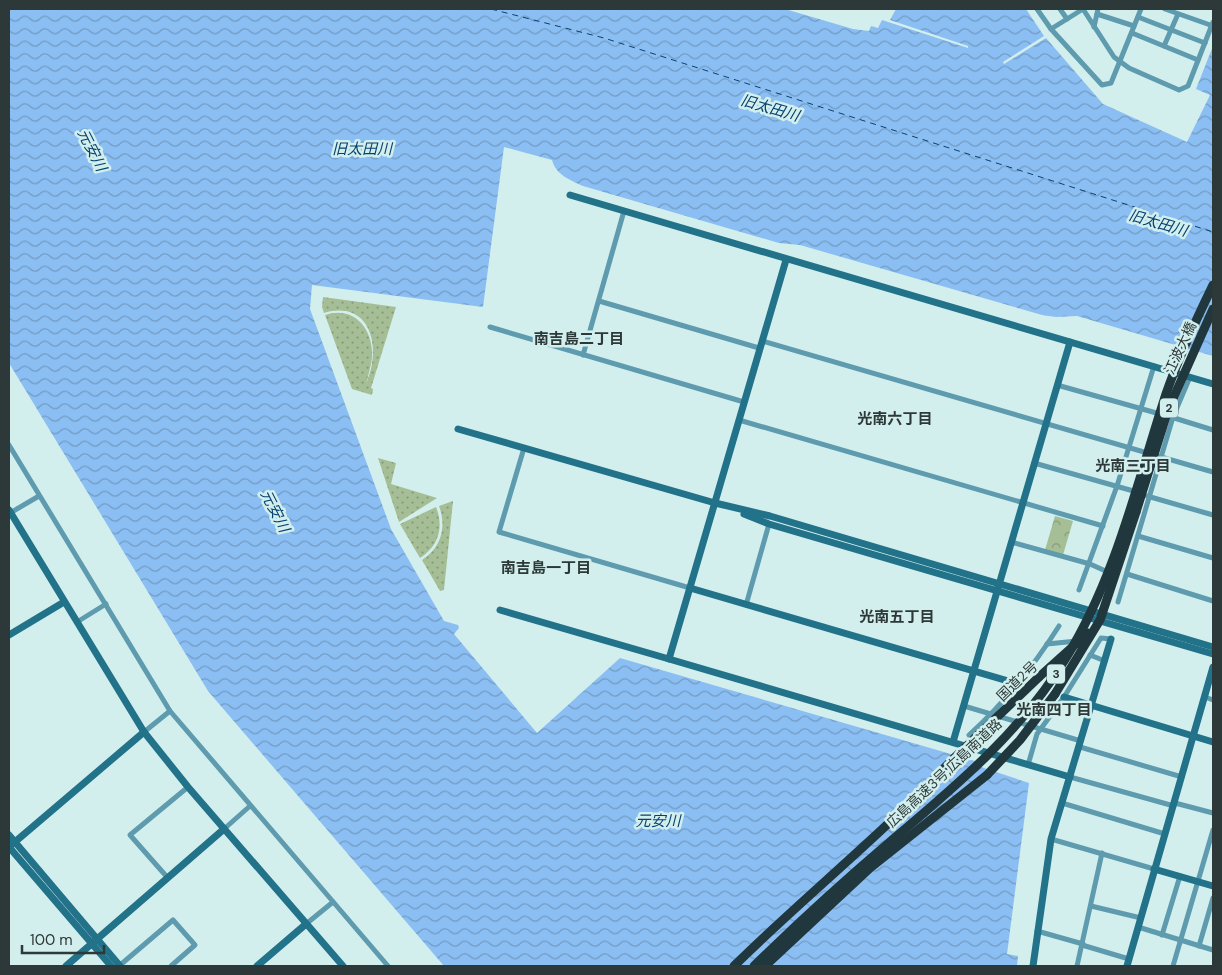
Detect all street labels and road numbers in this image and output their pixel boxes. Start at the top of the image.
street label: 江波大橋 [1160,319,1200,377]
road number: 2 [1160,398,1178,418]
street label: 国道2号 [993,657,1041,705]
road number: 3 [1047,664,1065,684]
street label: 広島高速3号;広島南道路 [882,715,1006,831]

